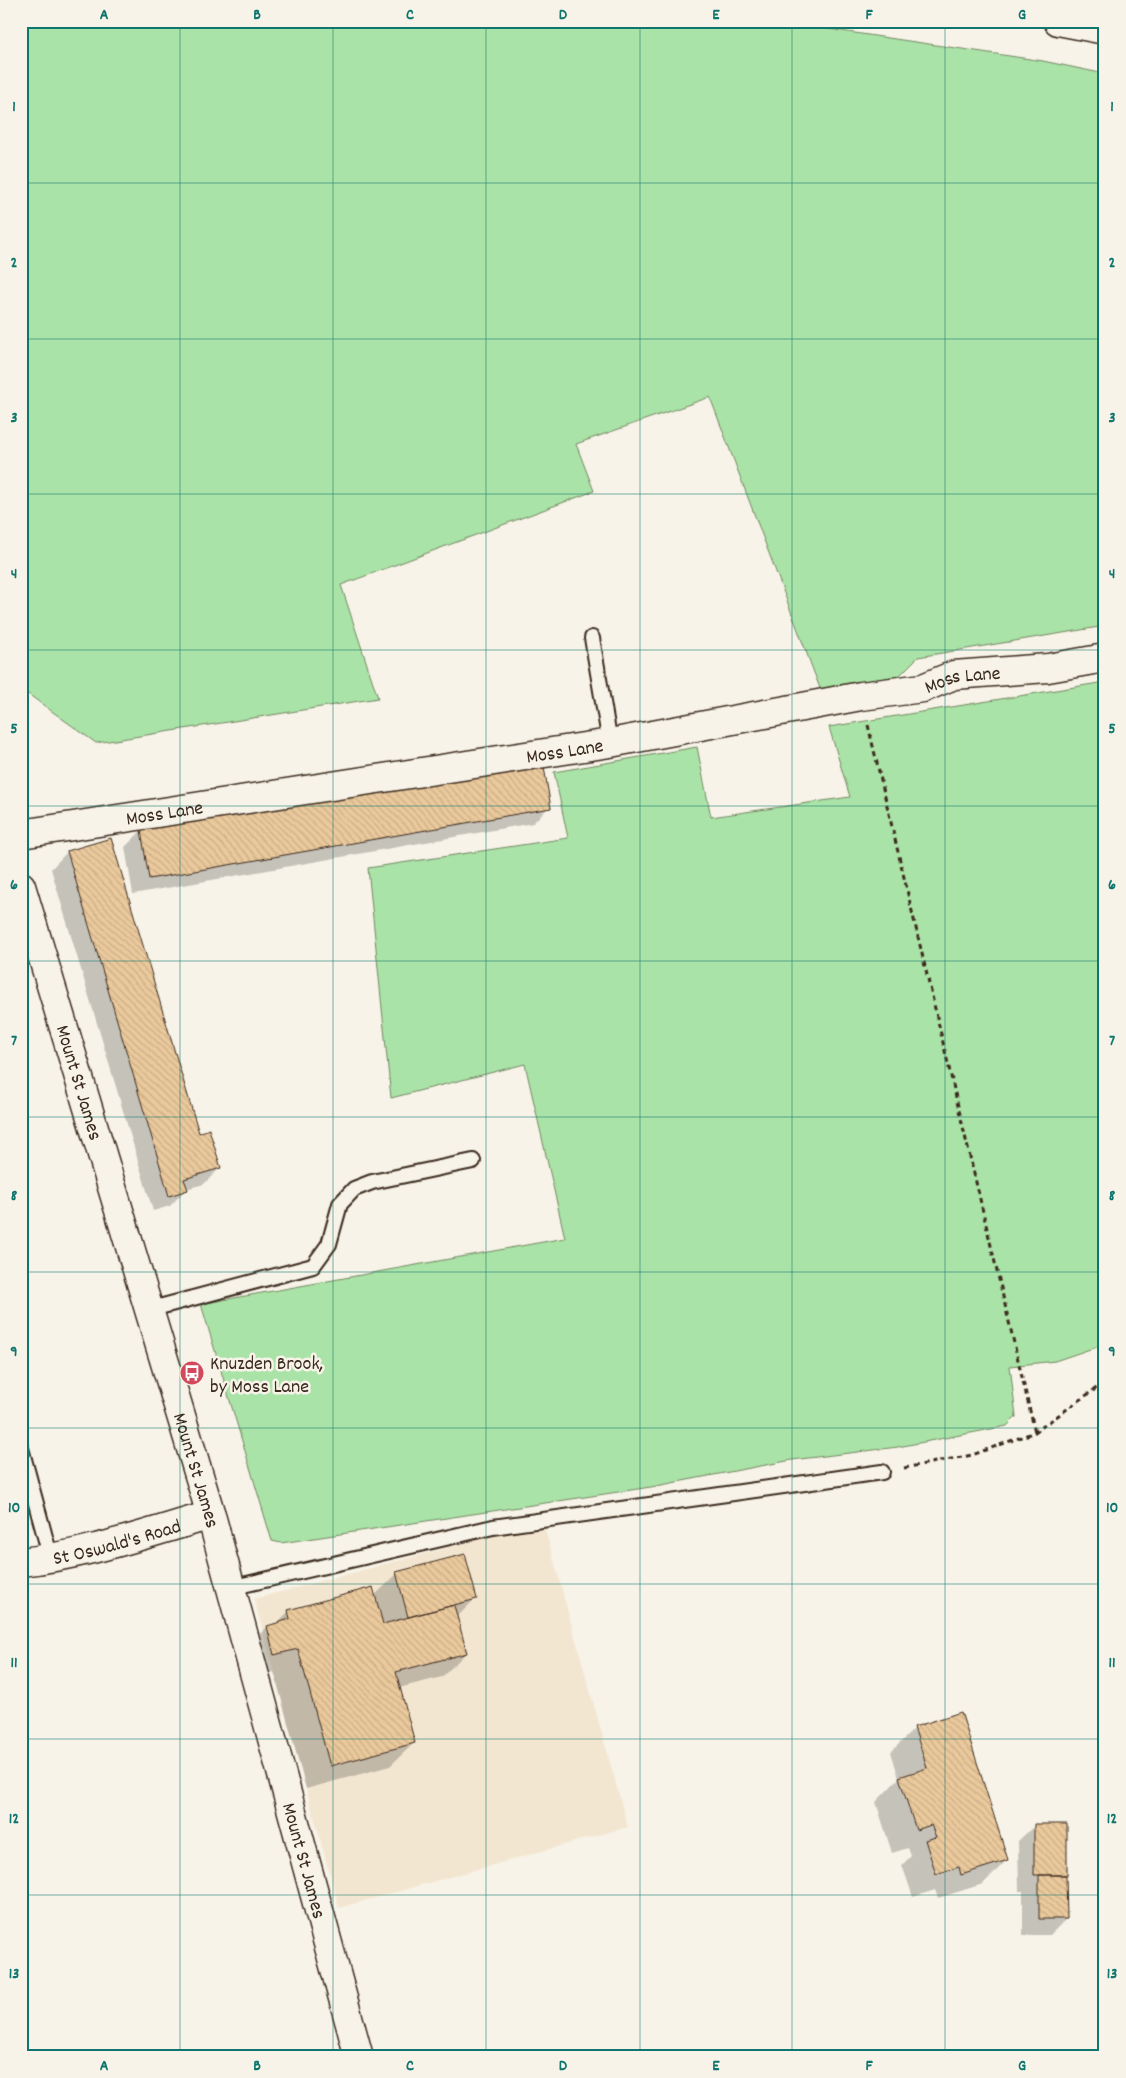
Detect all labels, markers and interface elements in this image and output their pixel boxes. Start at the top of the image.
text: A [100,4,109,27]
text: B [253,4,261,27]
text: C [406,4,414,27]
text: D [559,4,568,27]
text: E [712,4,720,27]
text: F [865,4,873,27]
text: G [1018,4,1026,27]
text: 1 [12,96,16,119]
text: 1 [1110,96,1114,119]
text: 2 [11,252,18,275]
text: 2 [1109,252,1116,275]
text: 3 [10,407,18,430]
text: 3 [1108,407,1116,430]
text: 4 [11,563,17,586]
text: 4 [1109,563,1115,586]
street label: Moss Lane [921,661,1002,703]
text: 5 [10,718,18,741]
text: 5 [1108,718,1116,741]
street label: Moss Lane [524,733,606,773]
street label: Moss Lane [124,795,205,835]
text: 6 [10,874,18,897]
text: 6 [1108,874,1116,897]
street label: Mount St James [47,1022,108,1144]
text: 7 [11,1030,17,1053]
text: 7 [1109,1030,1115,1053]
text: 8 [11,1185,18,1208]
text: 8 [1109,1185,1116,1208]
text: 9 [10,1341,18,1364]
text: 9 [1108,1341,1116,1364]
place label: Knuzden Brook, by Moss Lane [210,1351,323,1402]
bus stop icon: Knuzden Brook, by Moss Lane [179,1360,205,1386]
street label: Mount St James [164,1410,225,1531]
text: 10 [8,1497,20,1520]
text: 10 [1106,1497,1118,1520]
street label: St Oswald's Road [51,1514,185,1574]
text: 11 [10,1652,18,1675]
text: 11 [1108,1652,1116,1675]
street label: Mount St James [273,1800,332,1922]
text: 12 [9,1808,19,1831]
text: 12 [1107,1808,1117,1831]
text: 13 [9,1963,19,1986]
text: 13 [1107,1963,1117,1986]
text: A [100,2055,109,2078]
text: B [253,2055,261,2078]
text: C [406,2055,414,2078]
text: D [559,2055,568,2078]
text: E [712,2055,720,2078]
text: F [865,2055,873,2078]
text: G [1018,2055,1026,2078]

